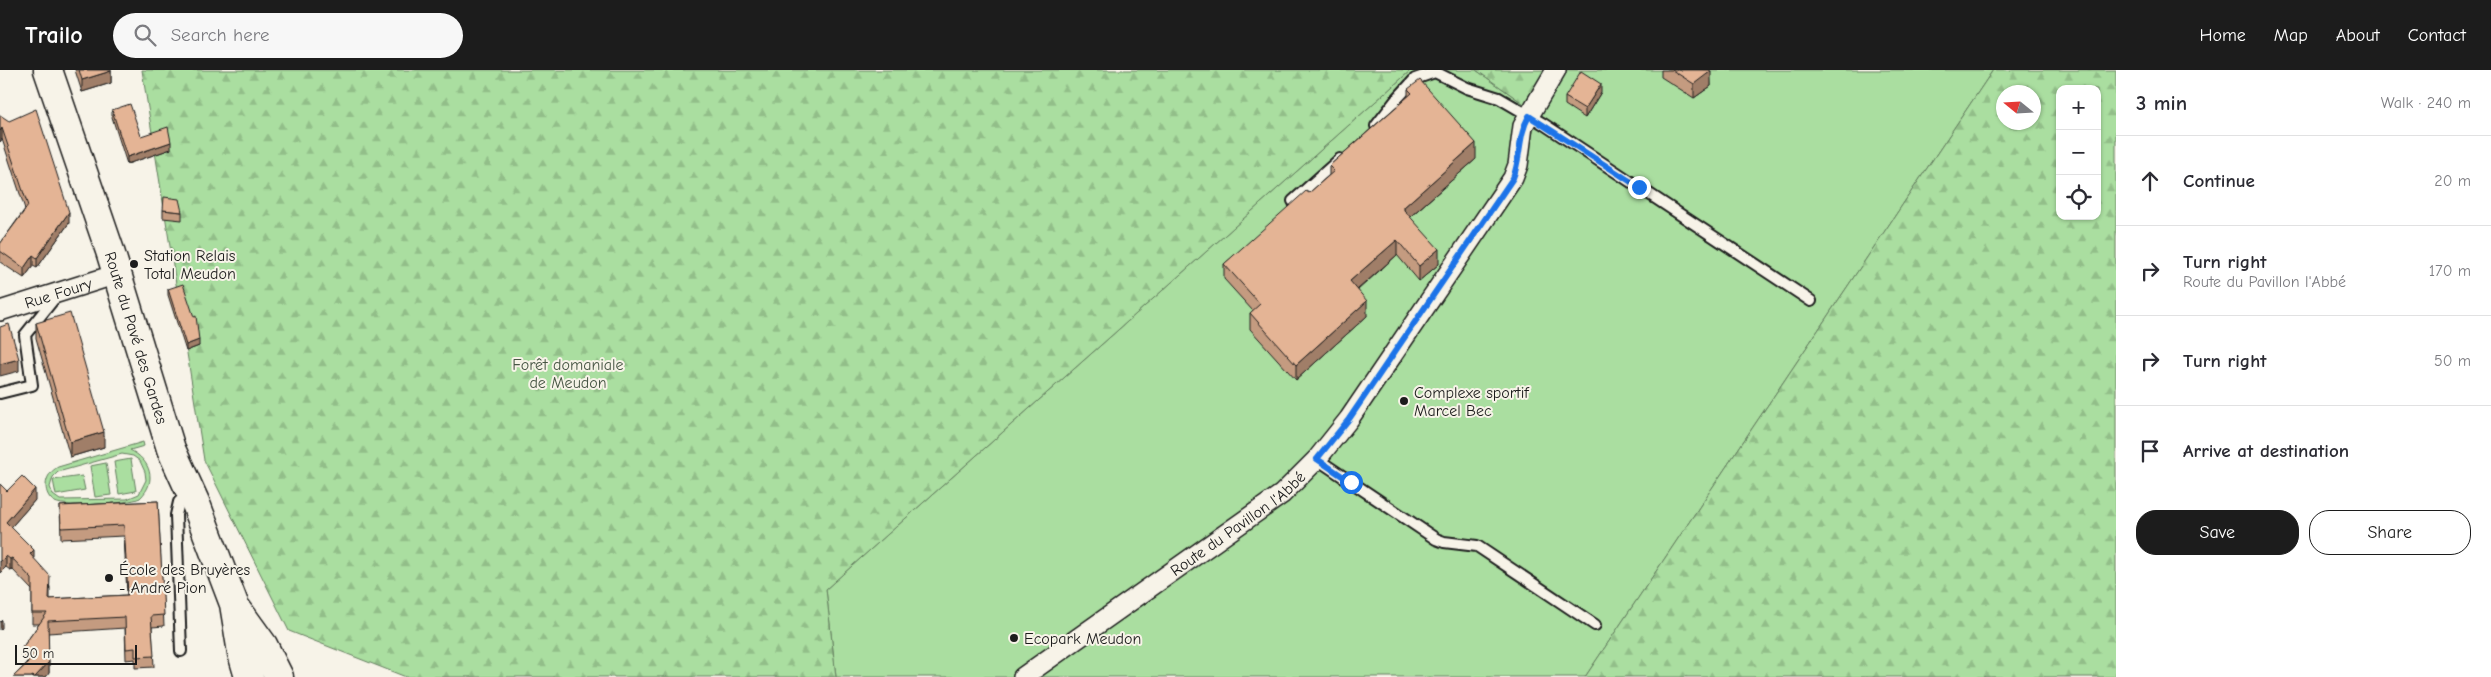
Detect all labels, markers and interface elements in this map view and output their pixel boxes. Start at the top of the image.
search box [113,13,463,58]
text: Trailo [25,21,83,49]
icon: search [131,21,159,49]
text: Search here [171,24,270,46]
text: Home [2199,25,2246,46]
text: Map [2274,25,2308,46]
text: About [2336,25,2380,46]
text: Contact [2408,25,2466,46]
north arrow [1996,85,2041,130]
map controls [2056,85,2101,220]
button: + [2056,85,2101,130]
text: 3 min [2136,91,2187,115]
text: Walk · 240 m [2381,94,2471,112]
button: − [2056,130,2101,175]
icon: ahead [2136,167,2164,195]
text: Continue [2183,170,2255,192]
text: 20 m [2434,172,2471,190]
button: locate [2056,175,2101,220]
route end [1628,176,1651,199]
place label: Station Relais Total Meudon [144,247,236,283]
street label: Route du Pavé des Gardes [101,250,171,427]
text: Turn right [2183,251,2267,273]
icon: right [2136,257,2164,285]
marker: Station Relais Total Meudon [128,258,140,270]
text: 170 m [2429,262,2471,280]
text: Route du Pavillon l'Abbé [2183,273,2346,291]
street label: Rue Foury [23,274,95,313]
icon: right [2136,347,2164,375]
text: Turn right [2183,350,2267,372]
text: 50 m [2434,352,2471,370]
park label: Forêt domaniale de Meudon [512,356,624,392]
place label: Complexe sportif Marcel Bec [1414,384,1530,420]
marker: Complexe sportif Marcel Bec [1398,395,1410,407]
icon: arrive [2136,437,2164,465]
text: Arrive at destination [2183,440,2349,462]
street label: Route du Pavillon l'Abbé [1167,468,1309,580]
route start [1340,471,1363,494]
button: Save [2136,510,2299,555]
button: Share [2309,510,2471,555]
place label: École des Bruyères - André Pion [119,560,251,597]
marker: École des Bruyères - André Pion [103,572,115,584]
place label: Ecopark Meudon [1024,630,1141,648]
marker: Ecopark Meudon [1008,632,1020,644]
scale bar [15,642,138,665]
text: 50 m [22,645,54,662]

